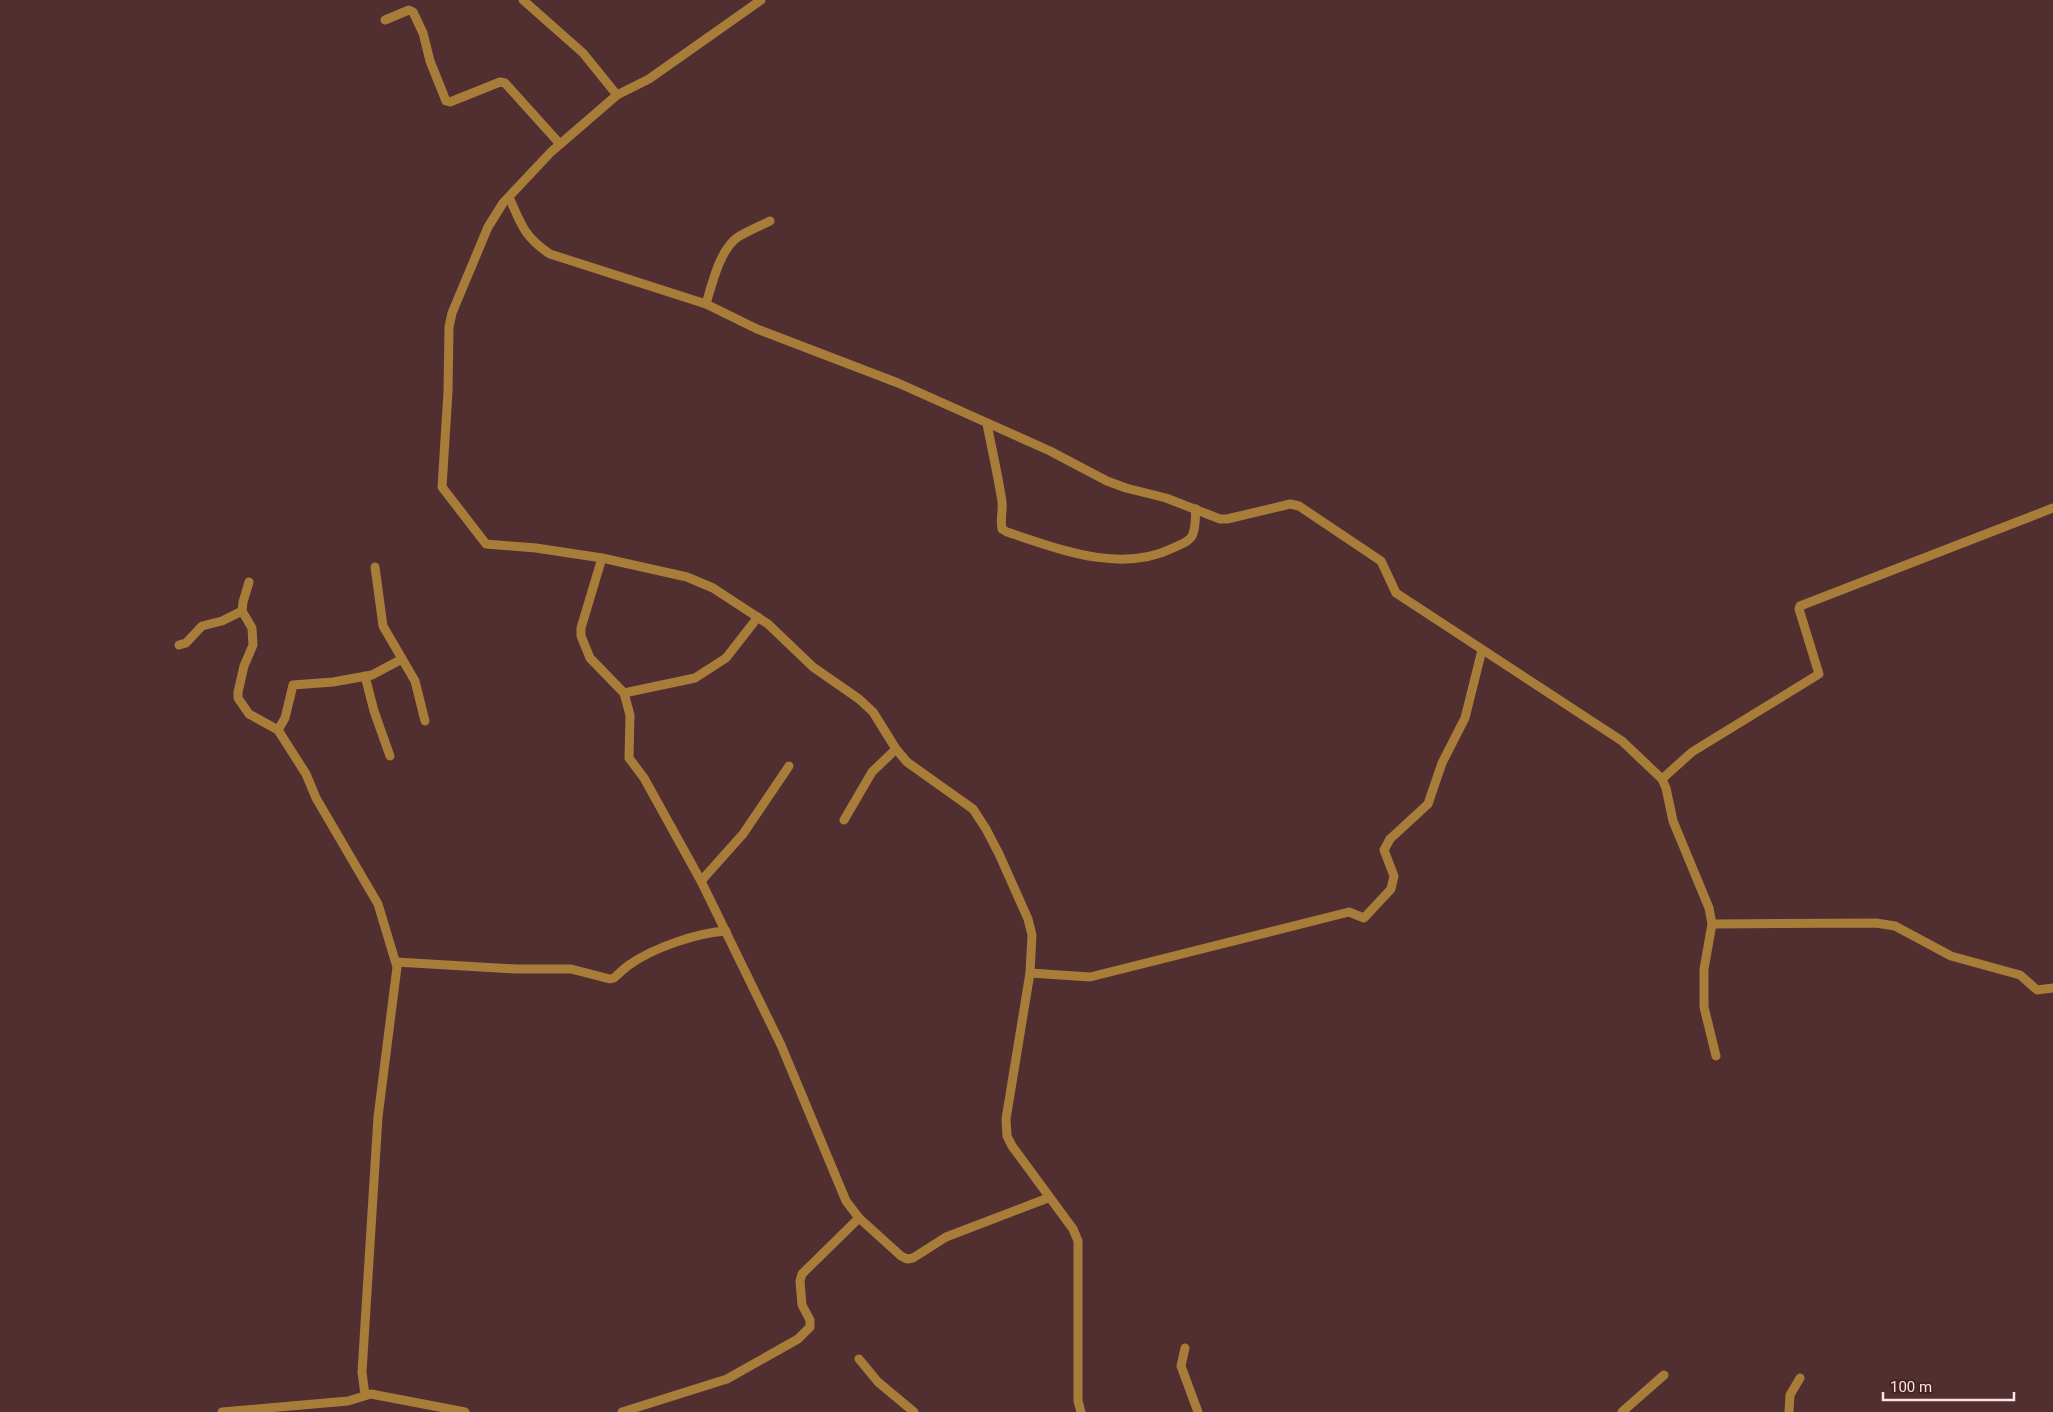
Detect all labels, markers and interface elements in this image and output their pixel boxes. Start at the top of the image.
scale bar [1883,1370,2014,1402]
text: 100 m [1890,1378,1932,1396]

